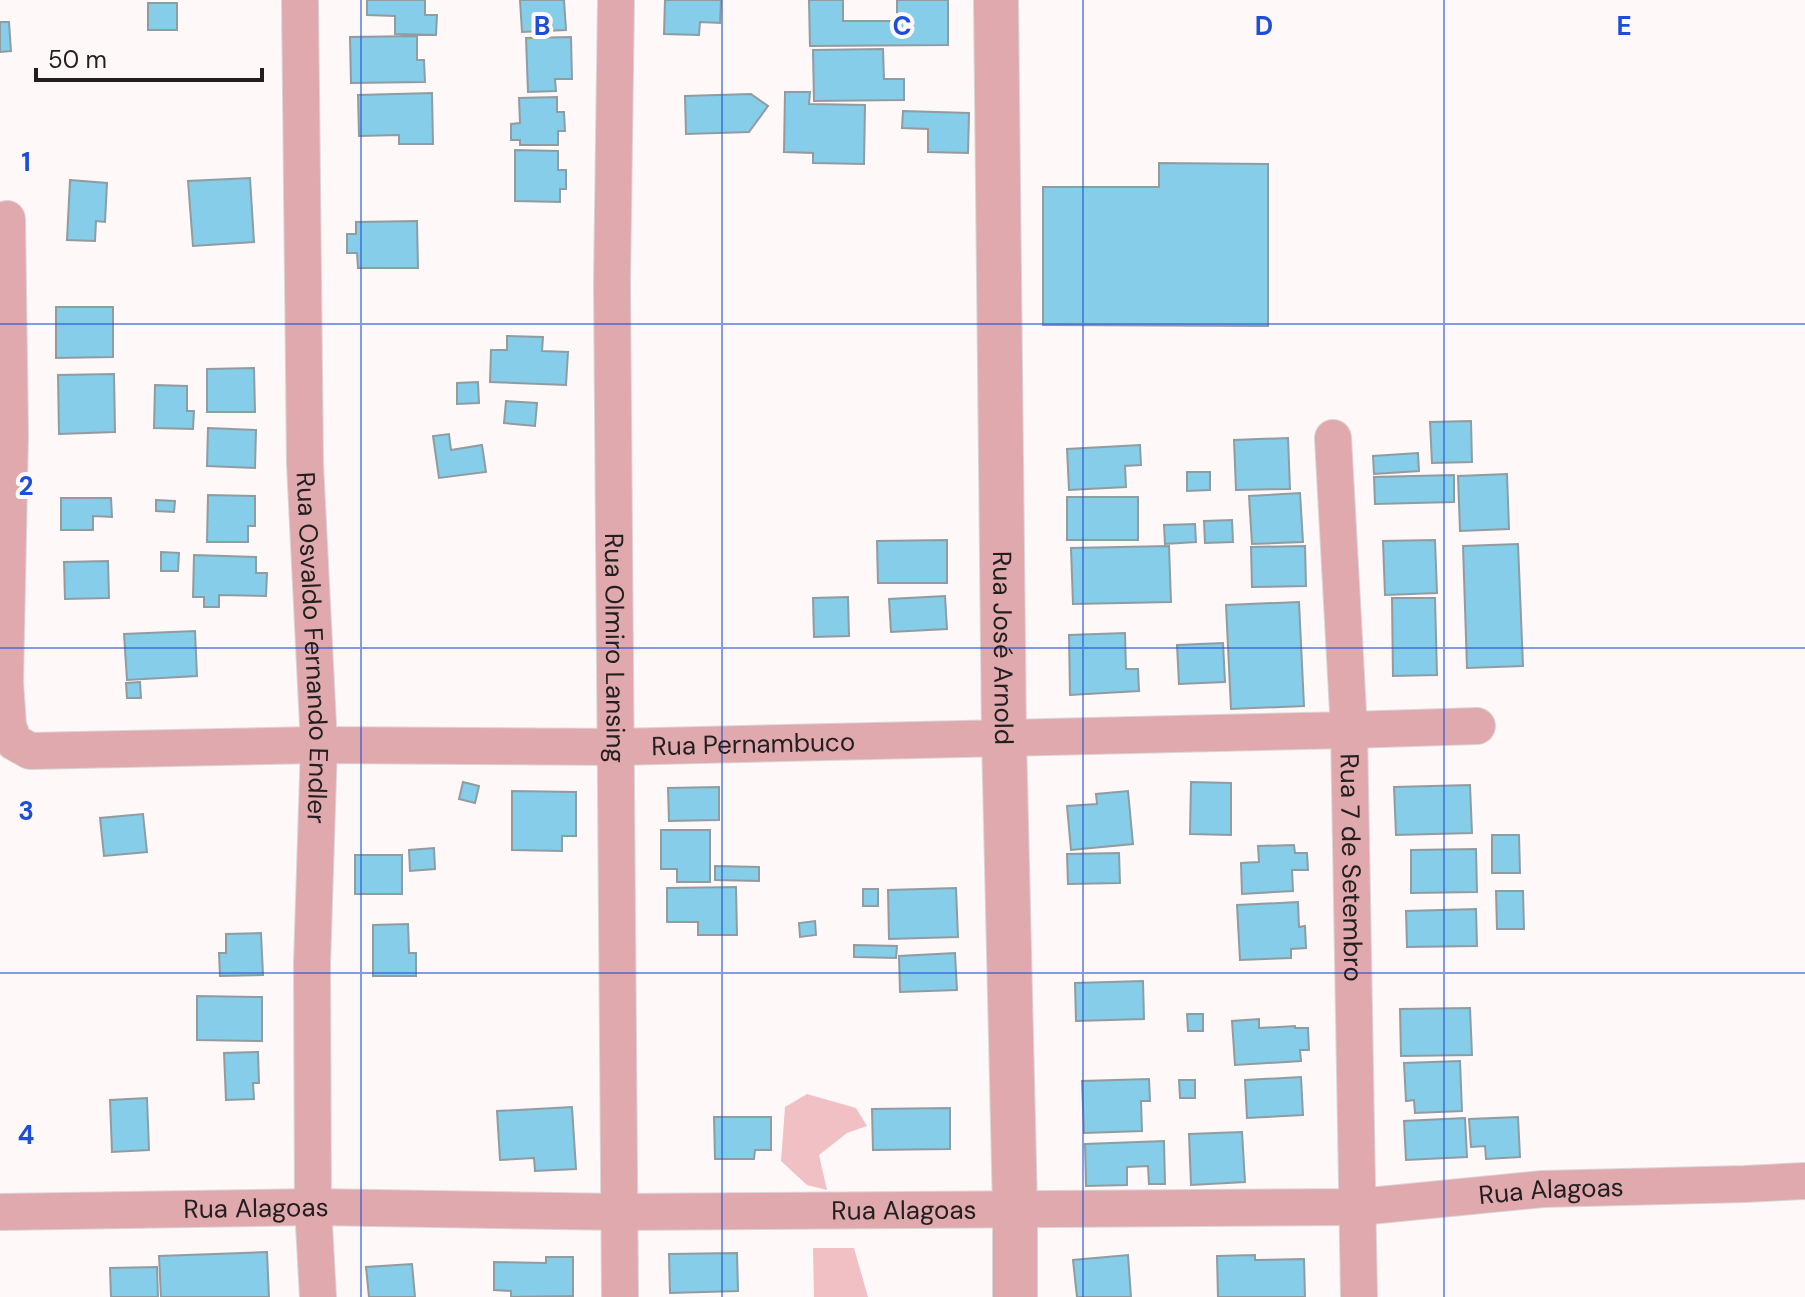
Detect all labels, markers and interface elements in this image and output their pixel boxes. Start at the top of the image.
text: B [534,9,550,43]
text: C [892,9,912,43]
text: D [1255,9,1273,43]
text: E [1616,9,1632,43]
scale bar [36,32,262,82]
text: 50 m [48,44,107,75]
text: 1 [21,145,31,179]
text: 2 [18,469,34,503]
street label: Rua Osvaldo Fernando Endler [288,471,336,824]
street label: Rua Olmiro Lansing [597,533,633,763]
street label: Rua José Arnold [985,551,1021,745]
street label: Rua Pernambuco [651,724,856,763]
street label: Rua 7 de Setembro [1332,753,1370,982]
text: 3 [18,794,34,828]
text: 4 [18,1118,34,1152]
street label: Rua Alagoas [1477,1170,1624,1212]
street label: Rua Alagoas [183,1190,329,1226]
street label: Rua Alagoas [831,1193,977,1228]

